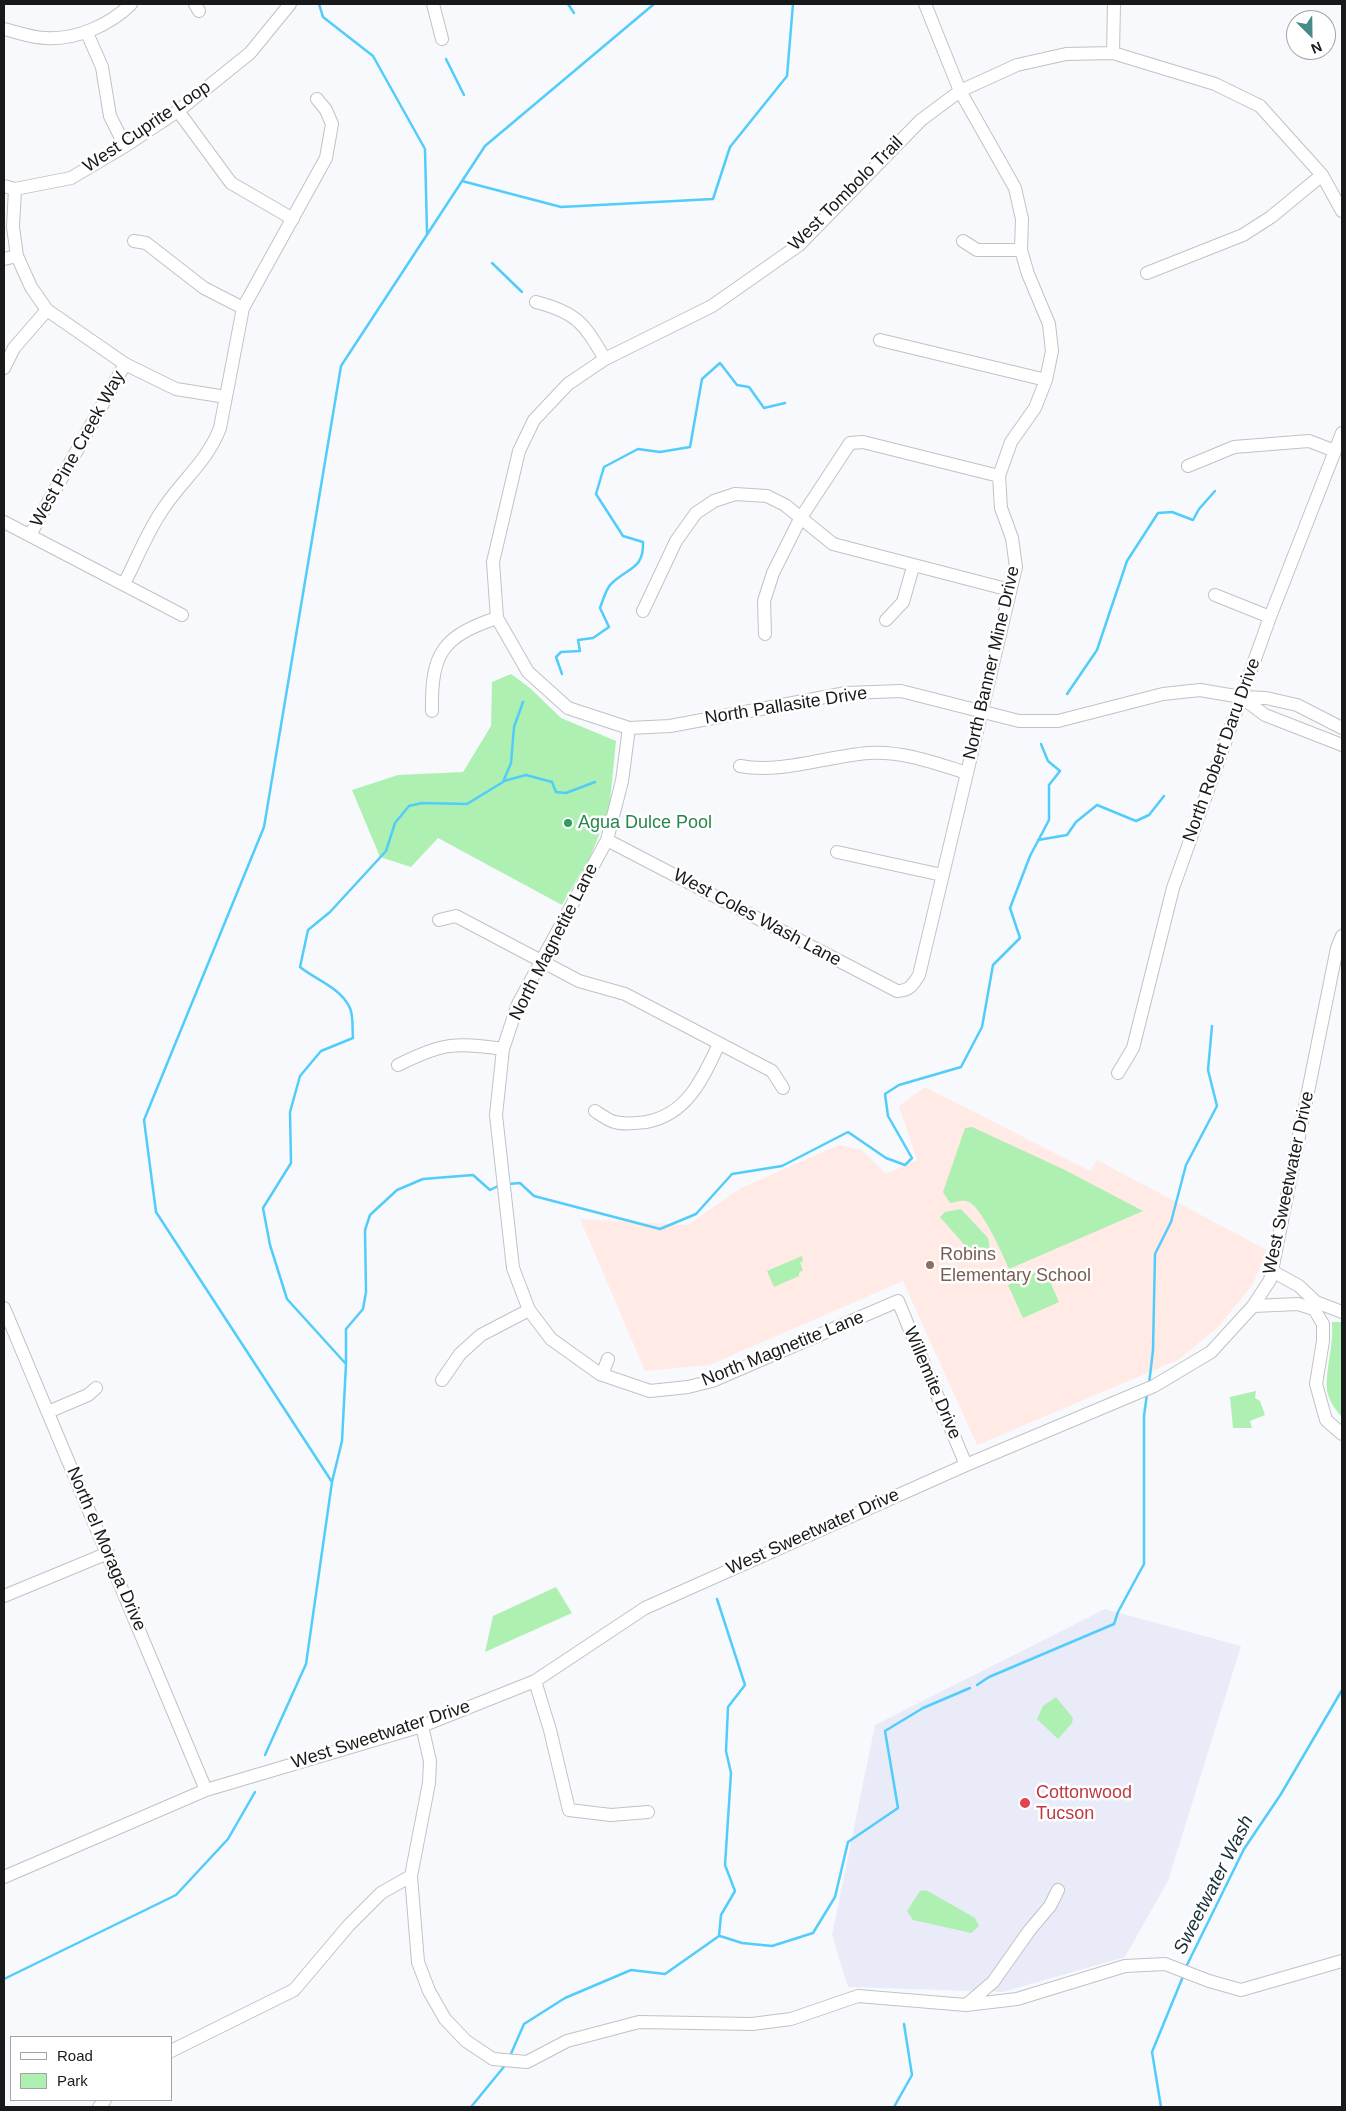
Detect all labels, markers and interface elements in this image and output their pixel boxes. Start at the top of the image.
north arrow [1286,10,1336,60]
text: N [1309,39,1324,57]
street label: West Cuprite Loop [79,76,215,178]
street label: West Tombolo Trail [784,132,908,256]
street label: West Pine Creek Way [26,367,130,531]
street label: North Banner Mine Drive [959,564,1025,762]
street label: North Robert Daru Drive [1179,655,1265,845]
street label: North Pallasite Drive [703,683,869,729]
place label: Agua Dulce Pool [578,812,712,834]
marker: Agua Dulce Pool [562,817,574,829]
street label: North Magnetite Lane [505,860,603,1024]
street label: West Coles Wash Lane [669,865,845,971]
street label: West Sweetwater Drive [1259,1089,1319,1277]
place label: Robins Elementary School [940,1244,1091,1286]
marker: Robins Elementary School [924,1259,936,1271]
street label: North Magnetite Lane [699,1307,867,1391]
street label: Willemite Drive [899,1324,965,1442]
street label: North el Moraga Drive [62,1464,150,1634]
street label: West Sweetwater Drive [723,1484,903,1580]
street label: West Sweetwater Drive [289,1696,473,1774]
place label: Cottonwood Tucson [1036,1782,1132,1825]
marker: Cottonwood Tucson [1018,1796,1032,1810]
water label: Sweetwater Wash [1169,1812,1259,1958]
legend [10,2036,172,2101]
text: Road [57,2047,93,2064]
text: Park [57,2072,88,2089]

